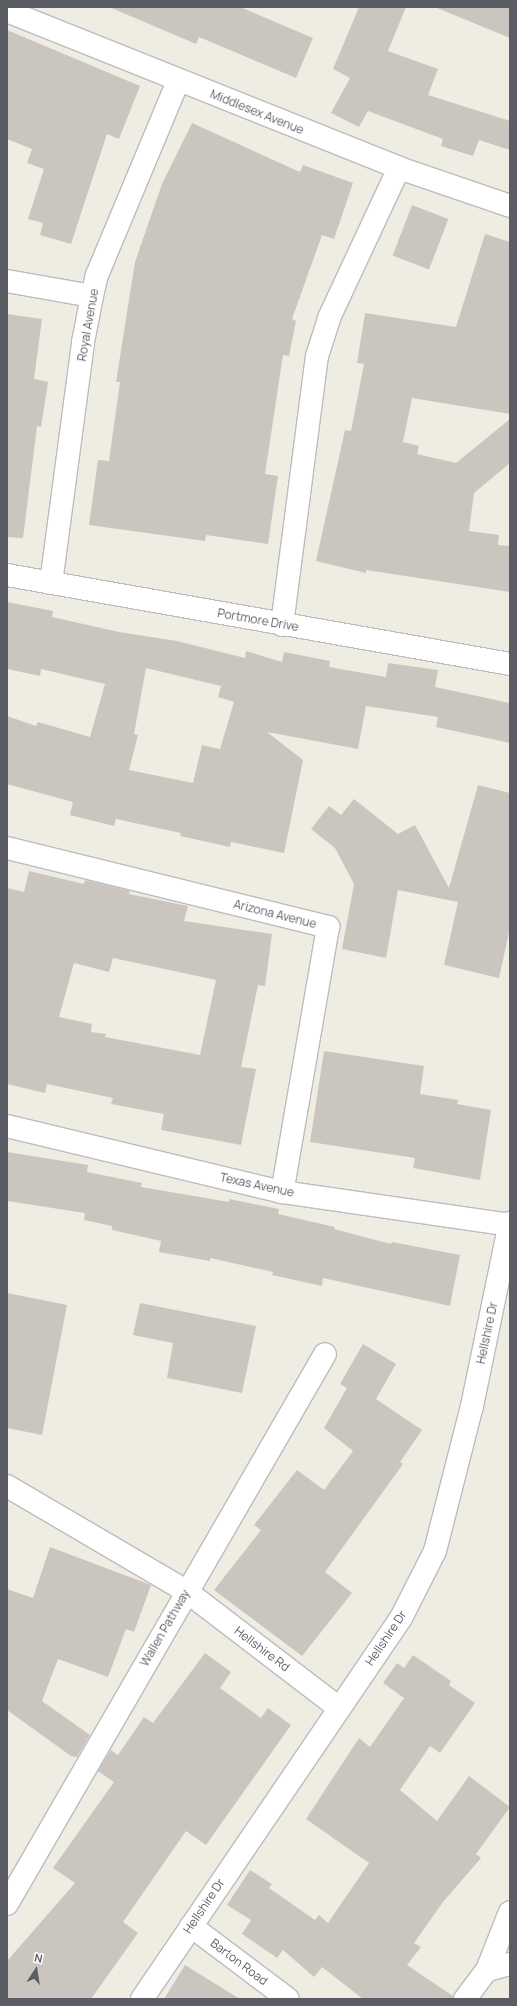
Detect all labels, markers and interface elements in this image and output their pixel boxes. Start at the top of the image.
street label: Middlesex Avenue [208,87,306,137]
street label: Royal Avenue [75,288,101,362]
street label: Portmore Drive [216,606,300,634]
street label: Arizona Avenue [232,897,318,931]
street label: Texas Avenue [219,1170,295,1200]
street label: Hellshire Dr [473,1301,501,1365]
street label: Wallen Pathway [137,1587,193,1669]
street label: Hellshire Dr [362,1608,410,1668]
street label: Hellshire Rd [232,1624,292,1674]
street label: Hellshire Dr [180,1876,228,1936]
street label: Barton Road [208,1936,270,1988]
north arrow [16,1950,56,1990]
text: N [33,1950,44,1966]

